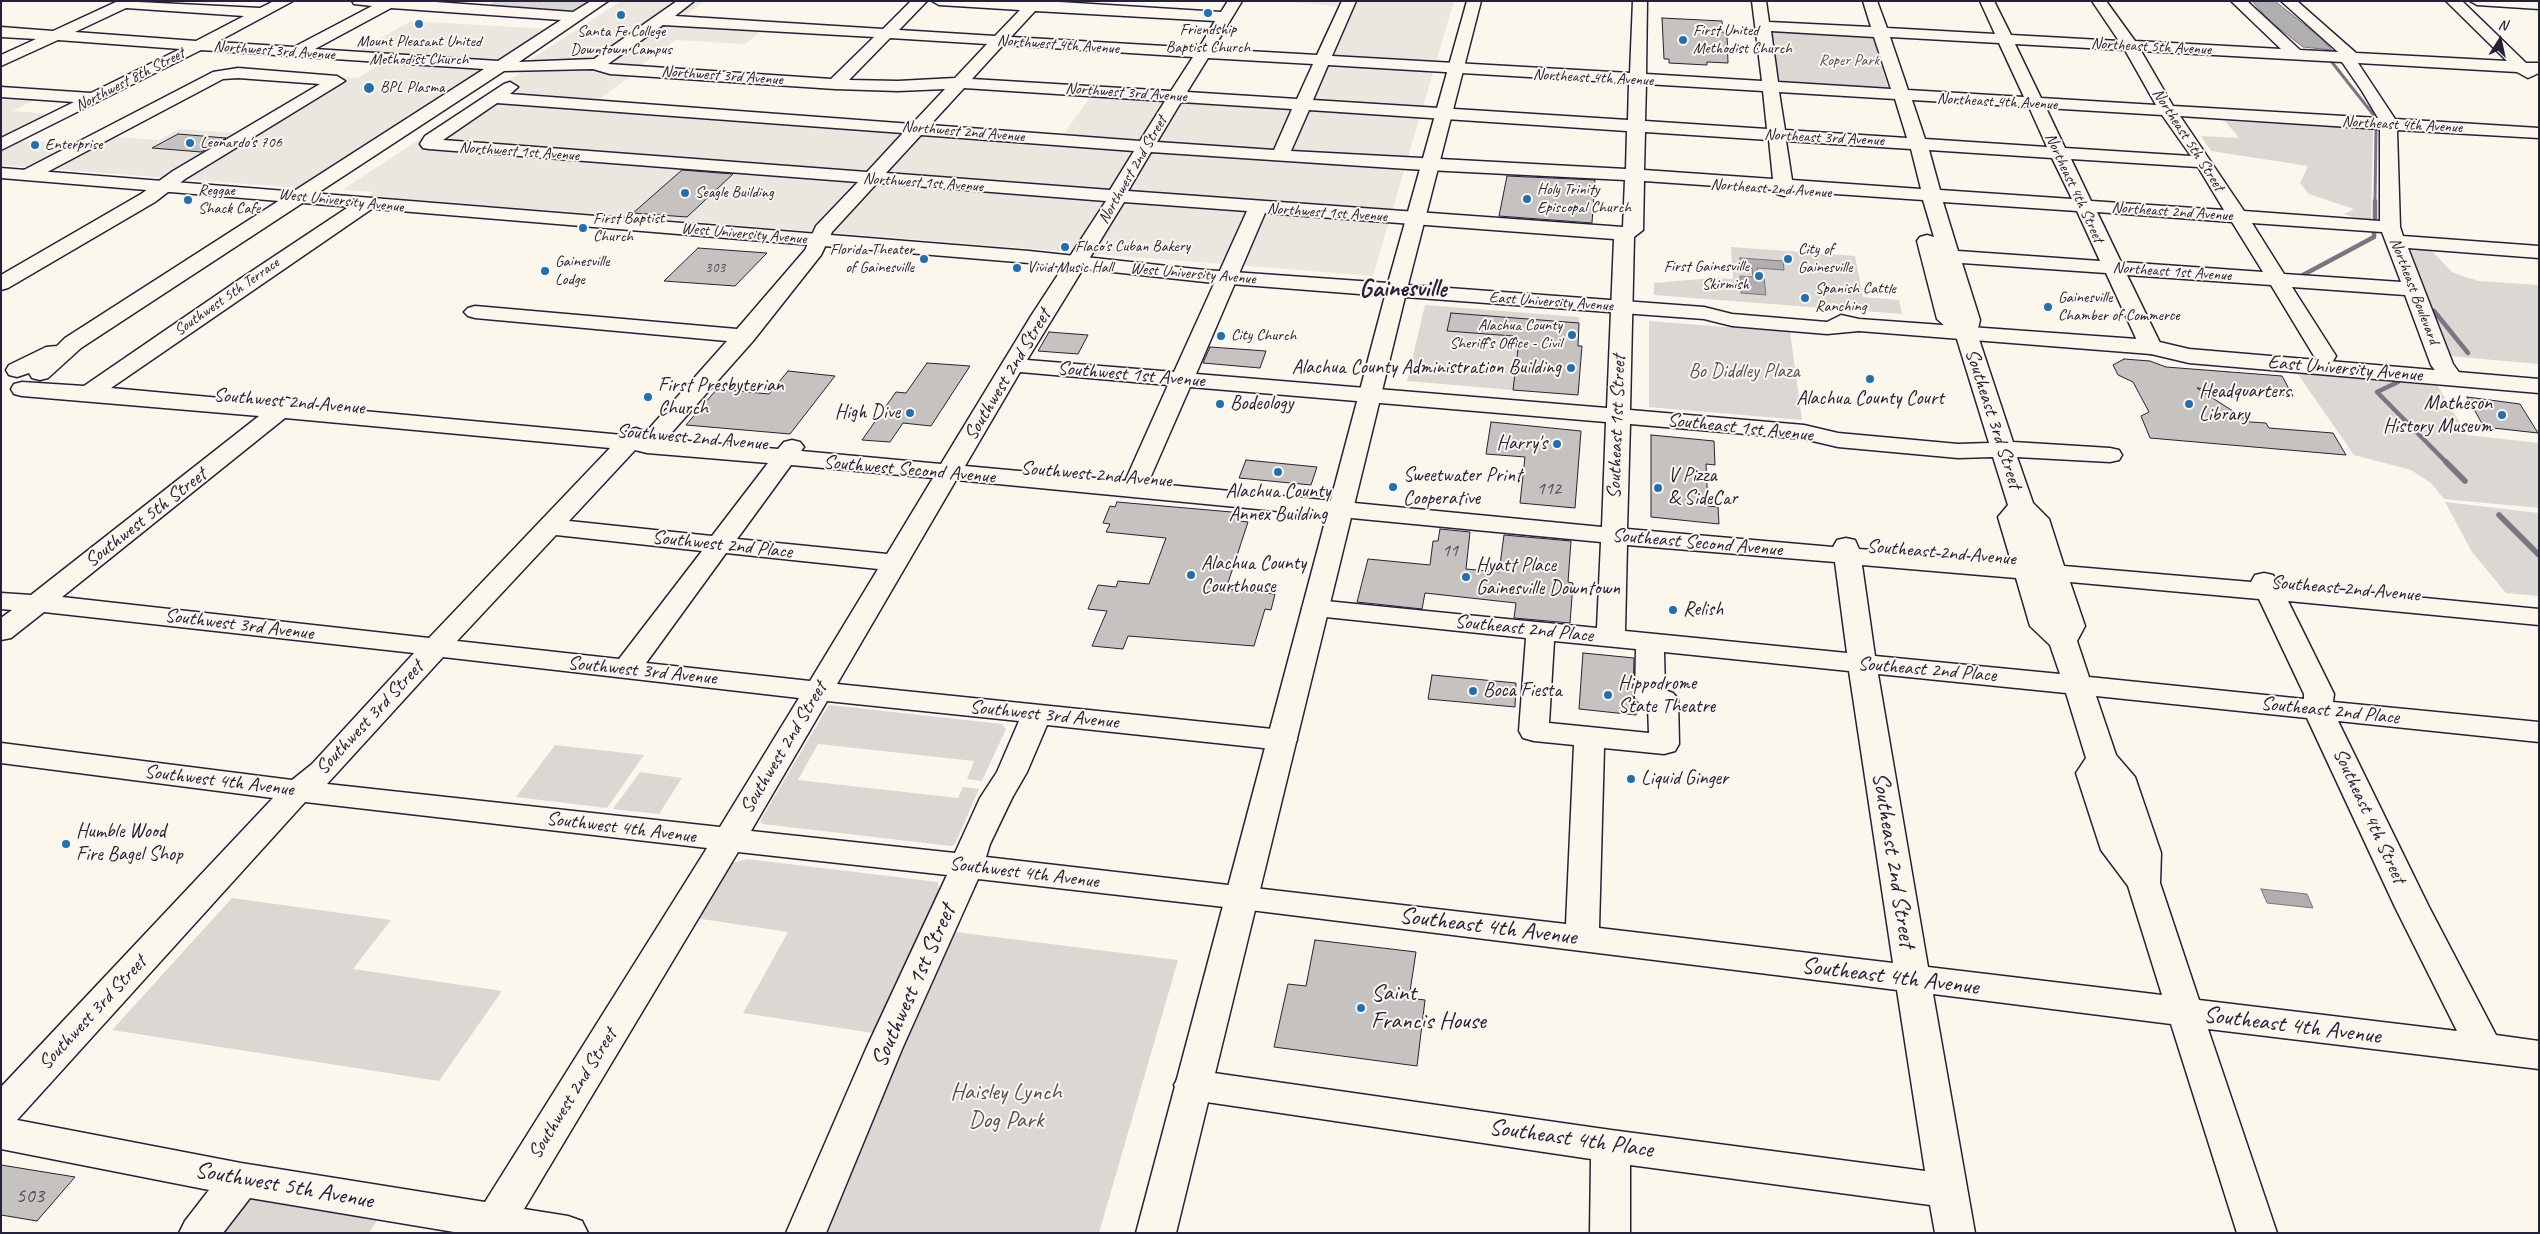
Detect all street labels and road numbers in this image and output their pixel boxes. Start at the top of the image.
street label: Northwest 4th Avenue [996,31,1120,59]
street label: Northeast 5th Avenue [2090,34,2212,60]
street label: Northwest 3rd Avenue [213,37,335,65]
street label: Northwest 8th Street [72,44,188,116]
street label: Northwest 3rd Avenue [661,62,783,90]
street label: Northeast 4th Avenue [1532,65,1654,91]
street label: Northwest 3rd Avenue [1065,79,1187,107]
street label: Northeast 5th Street [2148,85,2228,195]
street label: Northeast 4th Avenue [1936,89,2058,115]
street label: Northeast 4th Avenue [2341,112,2463,138]
street label: Northwest 2nd Street [1094,113,1172,227]
street label: Northwest 2nd Avenue [901,117,1025,147]
street label: Northeast 3rd Avenue [1764,125,1884,151]
street label: Northeast 4th Street [2040,130,2108,246]
street label: Northwest 1st Avenue [458,138,580,166]
street label: Northwest 1st Avenue [862,169,984,197]
street label: Northeast 2nd Avenue [1710,175,1832,203]
street label: West University Avenue [278,185,404,217]
street label: Northeast 2nd Avenue [2111,198,2233,226]
street label: Northwest 1st Avenue [1266,199,1388,227]
street label: West University Avenue [681,219,807,249]
street label: Northeast Boulevard [2385,235,2443,347]
street label: Southwest 5th Terrace [171,254,283,340]
street label: Northeast 1st Avenue [2112,258,2232,286]
street label: West University Avenue [1130,259,1256,289]
street label: East University Avenue [1488,288,1614,316]
street label: Southwest 2nd Street [959,305,1057,445]
street label: Southeast 3rd Street [1959,346,2027,492]
street label: East University Avenue [2267,350,2423,388]
street label: Southeast 1st Street [1602,355,1632,499]
street label: Southwest 1st Avenue [1056,357,1206,393]
street label: Southwest 2nd Avenue [213,383,365,421]
street label: Southeast 1st Avenue [1666,408,1814,448]
street label: Southwest 2nd Avenue [616,419,768,457]
street label: Southwest Second Avenue [822,451,996,489]
street label: Southwest 2nd Avenue [1020,456,1172,494]
street label: Southwest 5th Street [80,463,212,573]
street label: Southeast Second Avenue [1611,524,1783,562]
street label: Southwest 2nd Place [651,526,793,564]
street label: Southeast 2nd Avenue [1865,535,2017,571]
street label: Southeast 2nd Avenue [2269,571,2421,607]
street label: Southwest 3rd Avenue [163,604,315,646]
street label: Southeast 2nd Place [1454,610,1594,648]
street label: Southwest 3rd Avenue [566,651,718,691]
street label: Southeast 2nd Place [1857,652,1997,688]
street label: Southwest 3rd Street [311,656,429,780]
street label: Southwest 2nd Street [735,678,833,818]
street label: Southeast 2nd Place [2260,692,2400,730]
street label: Southwest 3rd Avenue [968,695,1120,735]
street label: Southeast 4th Street [2327,745,2411,887]
street label: Southwest 4th Avenue [143,760,295,802]
street label: Southeast 2nd Street [1865,770,1921,950]
street label: Southwest 4th Avenue [545,807,697,849]
street label: Southwest 4th Avenue [948,852,1100,894]
street label: Southwest 1st Street [865,900,963,1072]
street label: Southeast 4th Avenue [1398,902,1578,952]
street label: Southwest 3rd Street [34,951,152,1075]
street label: Southeast 4th Avenue [1800,952,1980,1002]
street label: Southeast 4th Avenue [2202,1001,2382,1051]
street label: Southwest 2nd Street [523,1024,623,1164]
street label: Southeast 4th Place [1487,1113,1655,1165]
street label: Southwest 5th Avenue [193,1156,375,1216]

